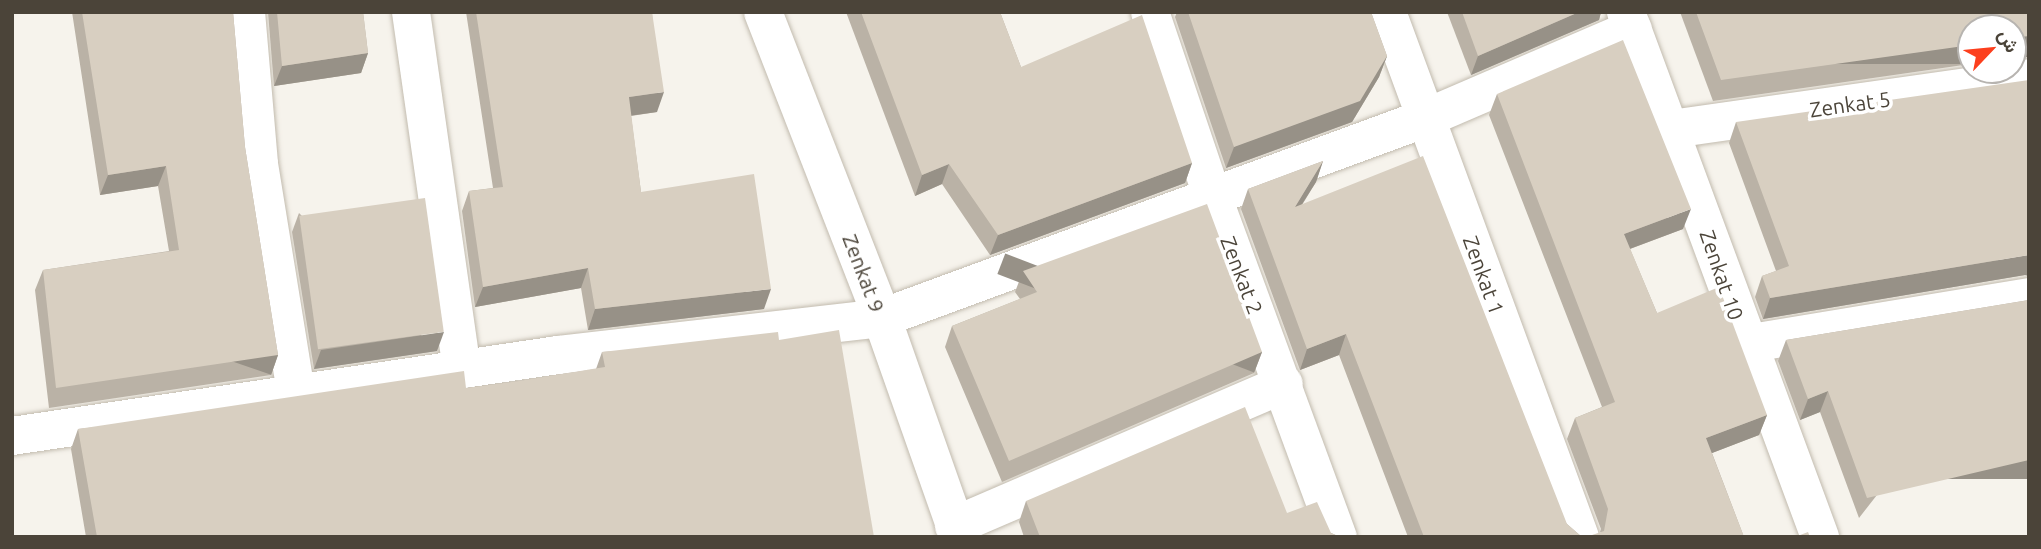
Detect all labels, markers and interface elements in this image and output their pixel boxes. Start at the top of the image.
north arrow [1957,14,2027,84]
text: ش [1994,26,2024,56]
street label: Zenkat 5 [1808,86,1892,122]
street label: Zenkat 10 [1695,227,1749,323]
street label: Zenkat 9 [838,230,890,316]
street label: Zenkat 2 [1216,232,1268,318]
street label: Zenkat 1 [1458,232,1510,318]

